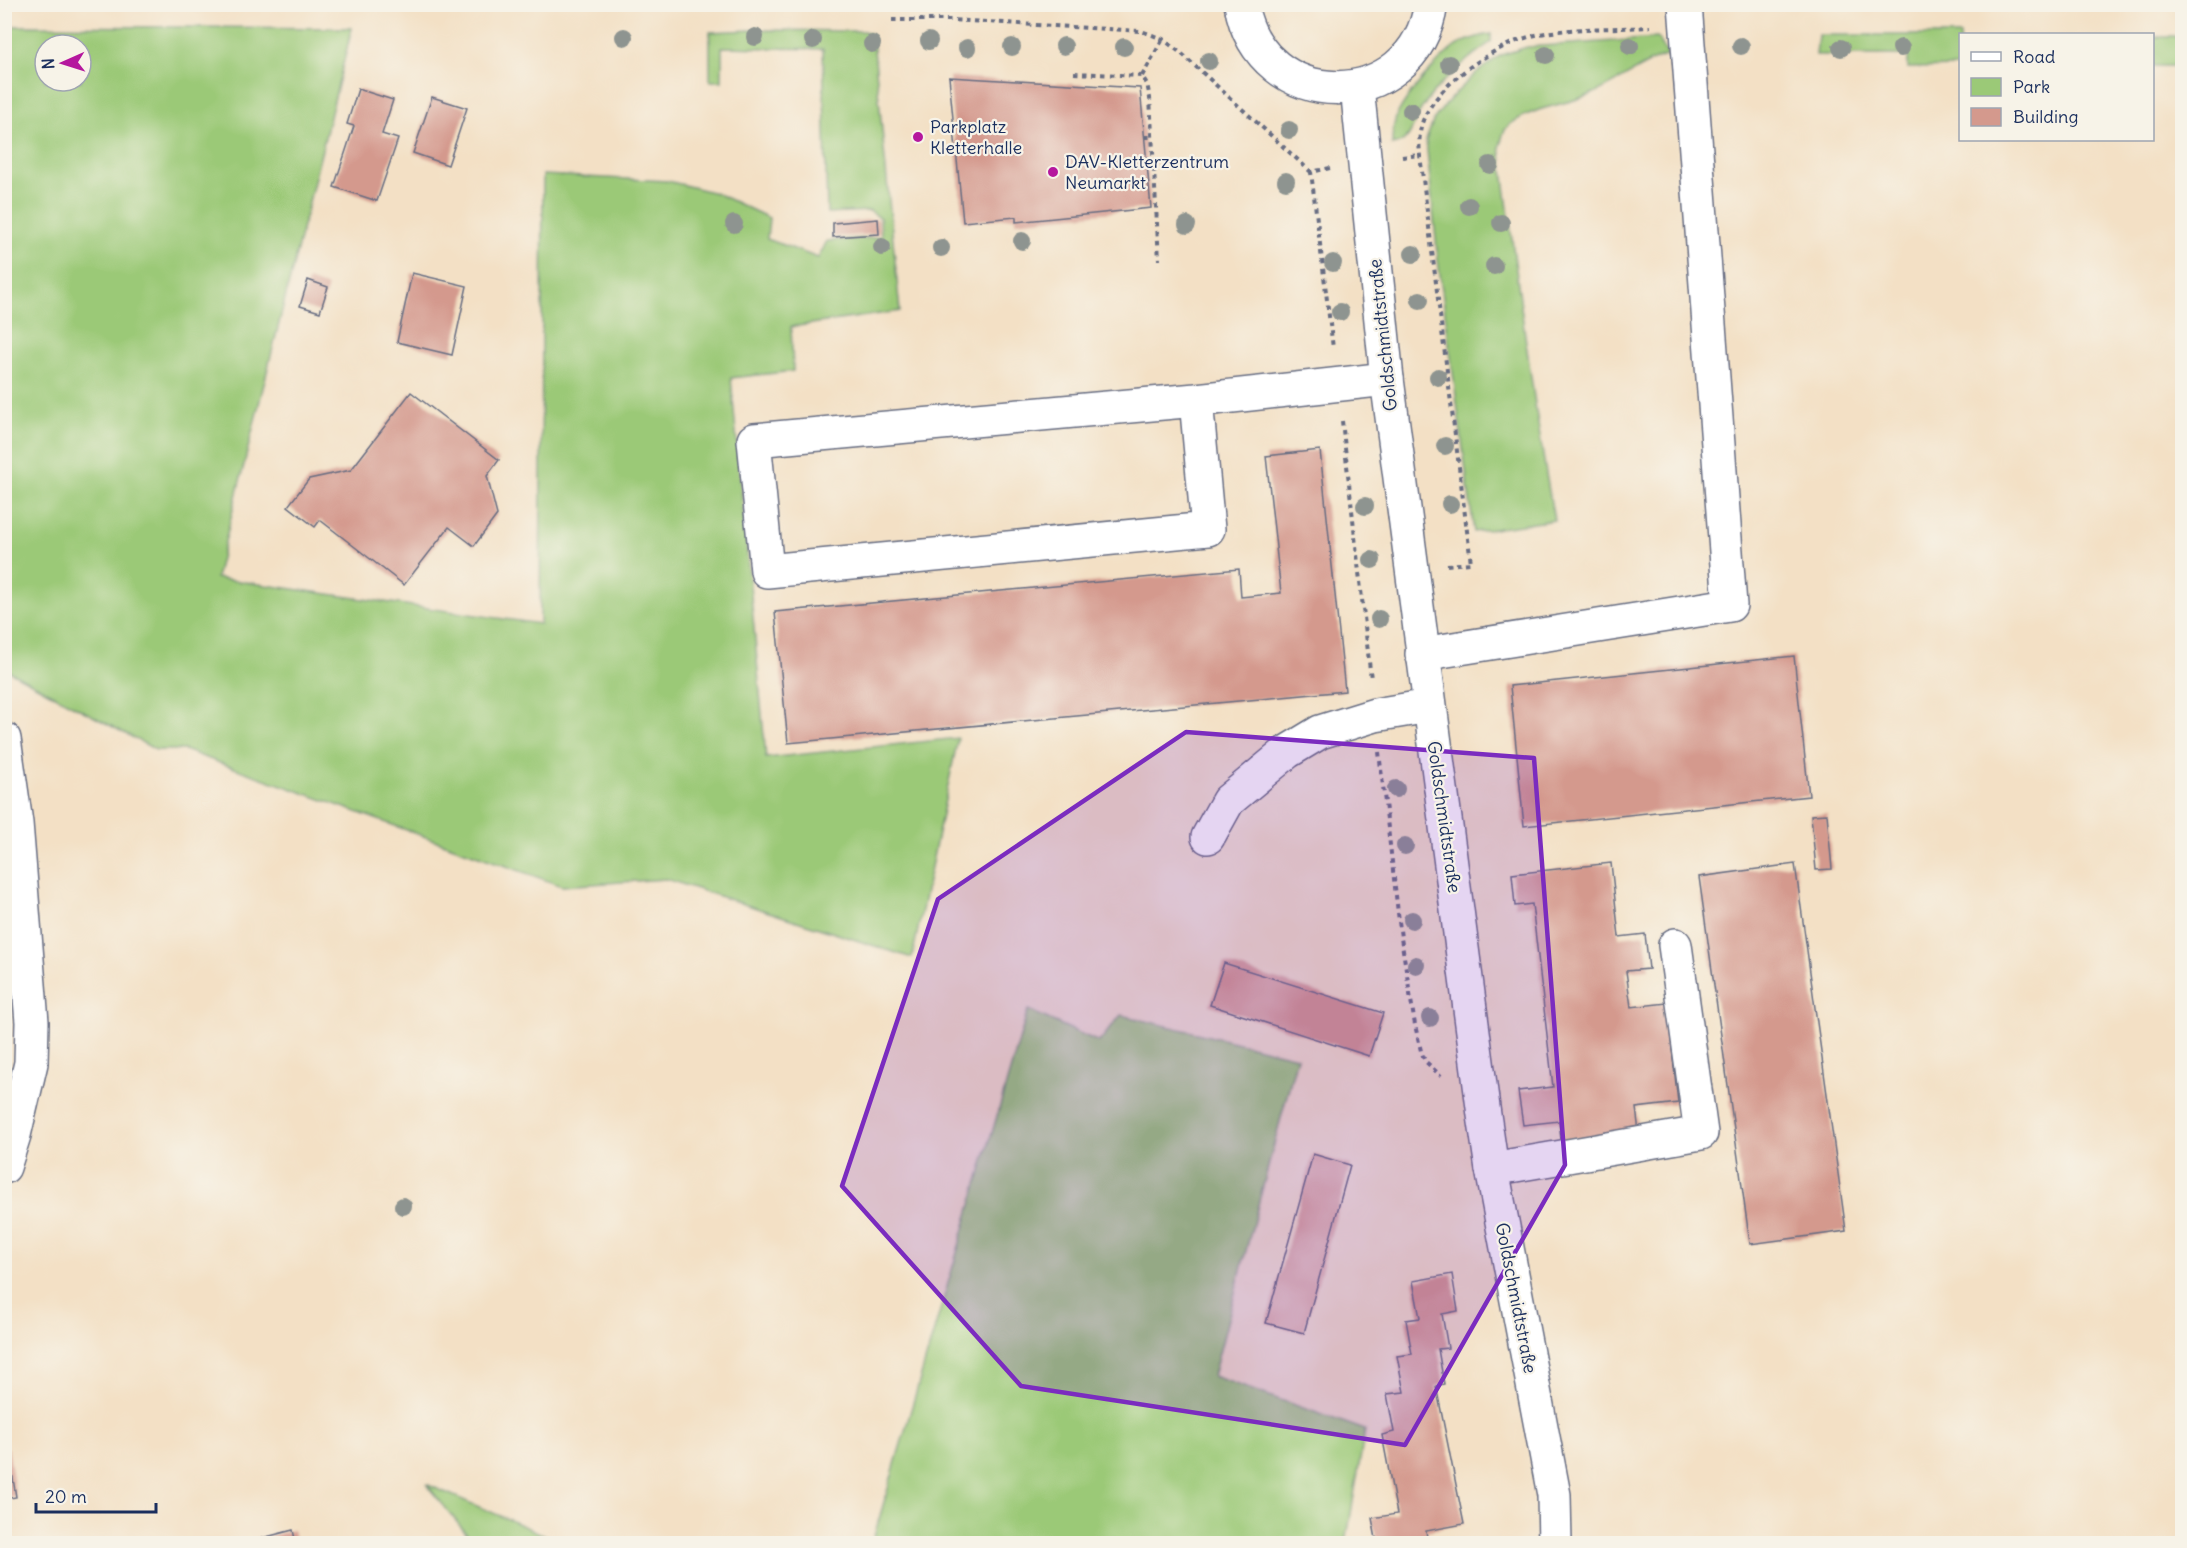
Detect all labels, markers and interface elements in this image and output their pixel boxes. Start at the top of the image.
north arrow [33,33,93,93]
legend [1959,33,2154,141]
text: Road [2013,45,2056,68]
text: N [38,58,58,70]
text: Park [2013,75,2050,98]
text: Building [2013,105,2078,128]
place label: Parkplatz Kletterhalle [930,115,1022,159]
marker: Parkplatz Kletterhalle [911,130,925,144]
place label: DAV-Kletterzentrum Neumarkt [1065,150,1229,194]
marker: DAV-Kletterzentrum Neumarkt [1046,165,1060,179]
street label: Goldschmidtstraße [1363,258,1402,412]
street label: Goldschmidtstraße [1422,740,1467,894]
street label: Goldschmidtstraße [1491,1221,1542,1375]
scale bar [36,1476,156,1514]
text: 20 m [45,1485,87,1508]

